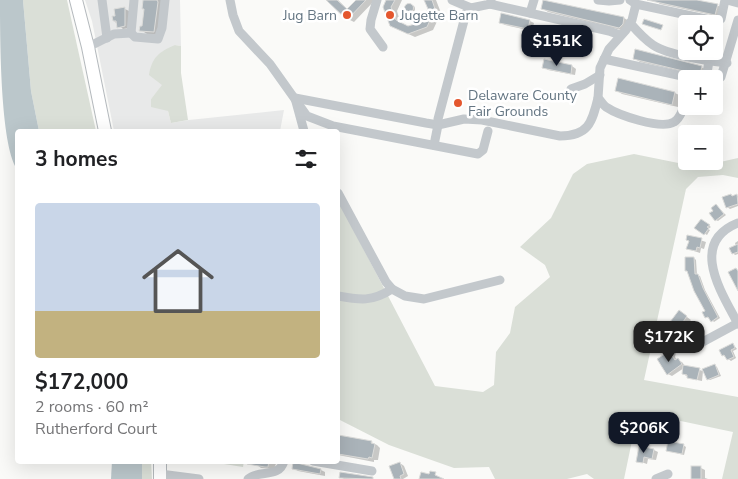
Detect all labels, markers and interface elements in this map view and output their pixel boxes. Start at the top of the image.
place label: Jug Barn [282,6,337,25]
place label: Jugette Barn [399,6,478,25]
marker: Jug Barn [341,9,353,21]
marker: Jugette Barn [384,9,396,21]
map controls [678,15,723,170]
button: locate [678,15,723,60]
pin: $151K [522,24,592,67]
text: $151K [532,30,582,52]
button: + [678,70,723,115]
place label: Delaware County Fair Grounds [468,86,578,121]
marker: Delaware County Fair Grounds [452,97,464,109]
button: − [678,125,723,170]
text: 3 homes [35,145,118,173]
icon: filters [292,145,320,173]
icon: home [133,236,223,326]
pin: $172K [634,320,704,363]
text: $172K [644,326,694,348]
text: $172,000 [35,368,128,396]
text: 2 rooms · 60 m² [35,396,148,418]
pin: $206K [609,412,679,454]
text: $206K [619,417,669,439]
text: Rutherford Court [35,418,157,440]

